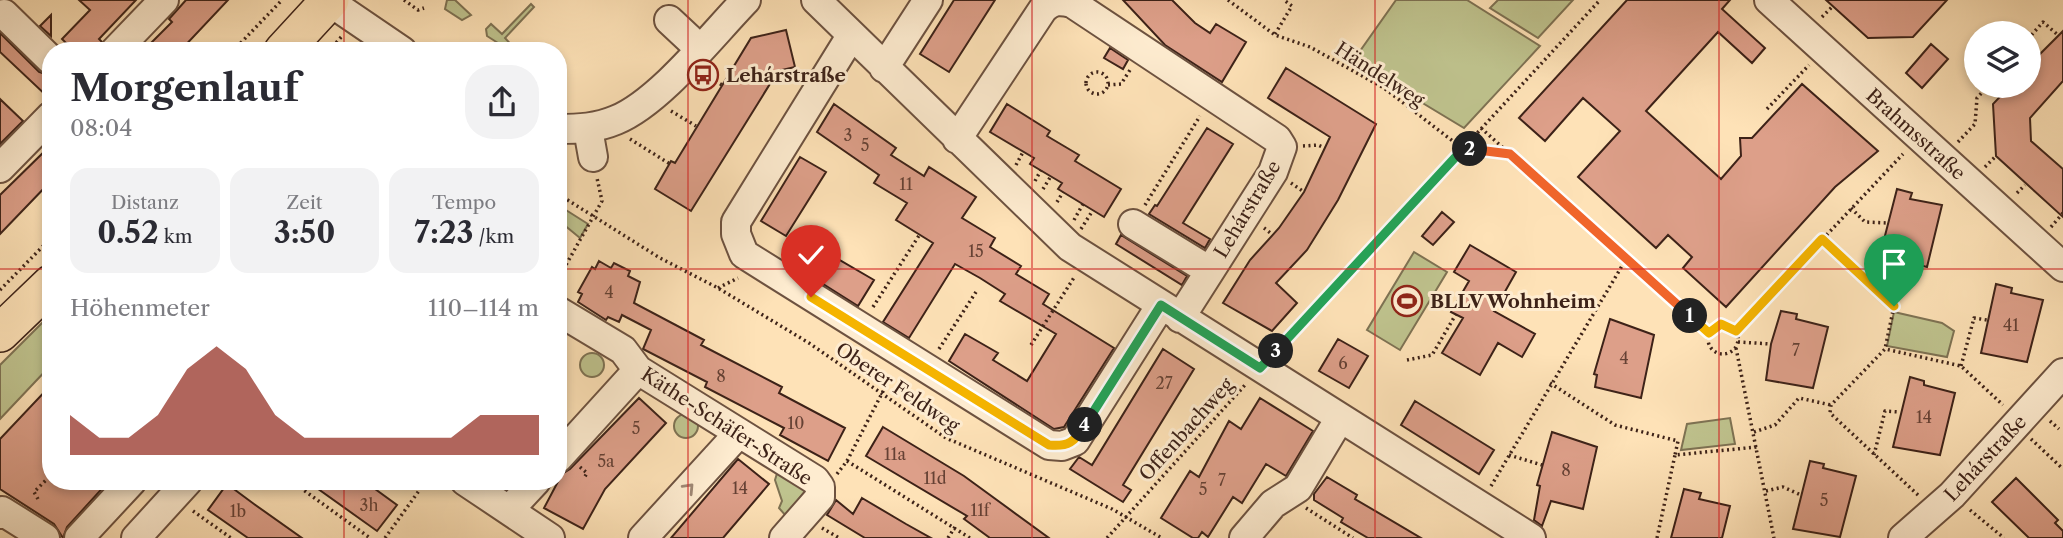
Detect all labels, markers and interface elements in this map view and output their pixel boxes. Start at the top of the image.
map controls [1964,21,2041,98]
button: layers [1964,21,2041,98]
street label: Händelweg [1331,37,1429,112]
bus stop icon: Lehárstraße [686,58,720,92]
text: Morgenlauf [70,64,299,111]
place label: Lehárstraße [726,64,846,87]
button: share [465,65,539,139]
street label: Brahmsstraße [1861,84,1970,185]
text: 08:04 [70,114,133,142]
house number: 3 [844,125,852,145]
pin: 2 [1452,132,1488,166]
house number: 5 [861,135,869,155]
text: 2 [1464,137,1475,160]
street label: Lehárstraße [1209,156,1286,262]
house number: 11 [899,174,913,194]
text: Distanz [111,191,179,214]
text: Zeit [286,191,322,214]
text: Tempo [432,191,496,214]
text: 0.52 [97,214,159,251]
text: 3:50 [274,214,335,251]
text: 7:23 [414,214,473,251]
text: km [159,225,192,248]
text: /km [473,225,514,248]
pin [781,225,841,297]
pin [1864,234,1924,306]
icon: check [792,236,830,274]
house number: 15 [968,241,984,261]
icon: arrive [1875,245,1913,283]
house number: 4 [604,282,614,302]
sports icon: BLLV Wohnheim [1390,284,1424,318]
place label: BLLV Wohnheim [1430,290,1596,313]
text: Höhenmeter [70,294,210,322]
text: 110–114 m [428,294,539,322]
pin: 1 [1672,298,1708,334]
text: 1 [1685,304,1694,327]
house number: 41 [2003,315,2019,335]
pin: 3 [1258,334,1294,368]
street label: Oberer Feldweg [832,338,965,438]
text: 3 [1270,339,1281,362]
house number: 7 [1792,340,1800,360]
house number: 4 [1619,348,1629,368]
house number: 6 [1338,353,1348,373]
street label: Käthe-Schäfer-Straße [637,363,816,490]
house number: 8 [716,366,726,386]
street label: Offenbachweg [1134,373,1239,485]
house number: 27 [1155,373,1173,393]
house number: 14 [1916,407,1932,427]
pin: 4 [1068,408,1102,442]
street label: Lehárstraße [1940,410,2031,506]
house number: 10 [788,413,804,433]
text: 4 [1079,413,1090,436]
house number: 5 [632,418,640,438]
house number: 11a [884,444,907,464]
house number: 5a [597,451,615,471]
house number: 8 [1561,460,1571,480]
house number: 11d [923,468,947,488]
house number: 7 [1218,470,1226,490]
house number: 14 [732,478,748,498]
house number: 5 [1199,479,1207,499]
one-way arrow [681,483,693,496]
house number: 5 [1820,490,1828,510]
house number: 3h [360,495,378,515]
house number: 11f [970,500,992,520]
house number: 1b [230,501,246,521]

